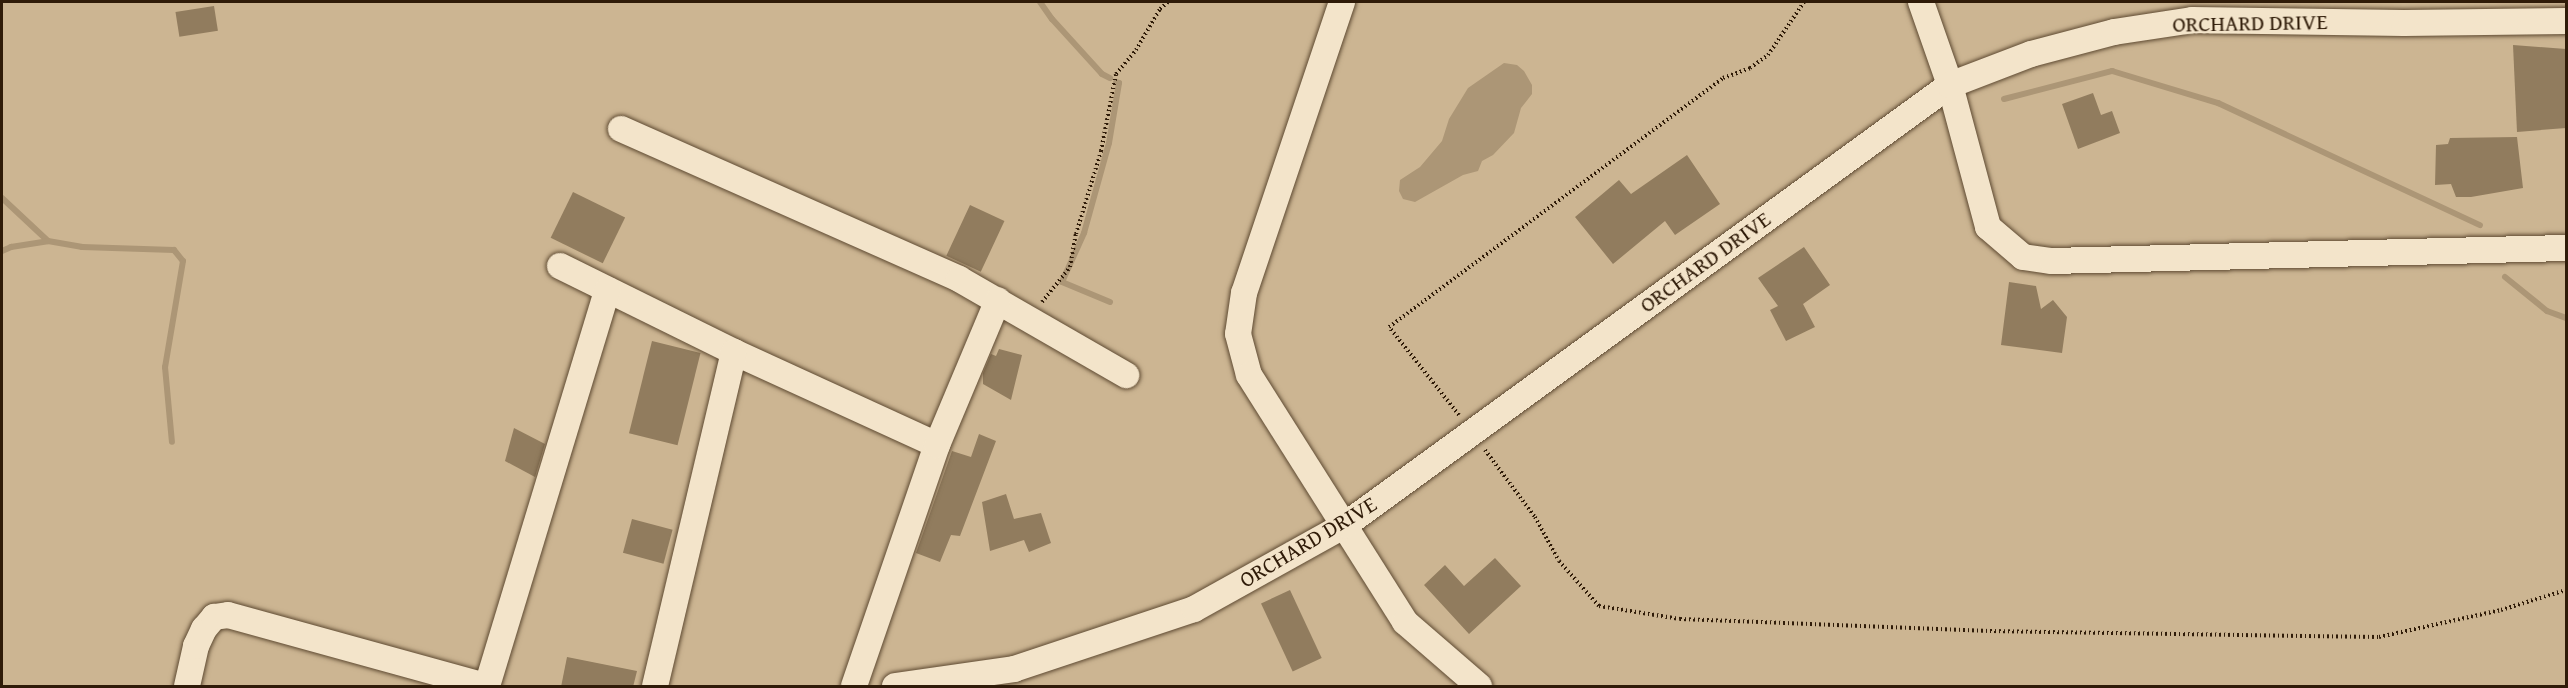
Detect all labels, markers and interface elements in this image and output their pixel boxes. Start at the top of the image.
street label: ORCHARD DRIVE [2172,8,2328,38]
street label: ORCHARD DRIVE [1634,206,1776,318]
street label: ORCHARD DRIVE [1235,491,1381,593]

